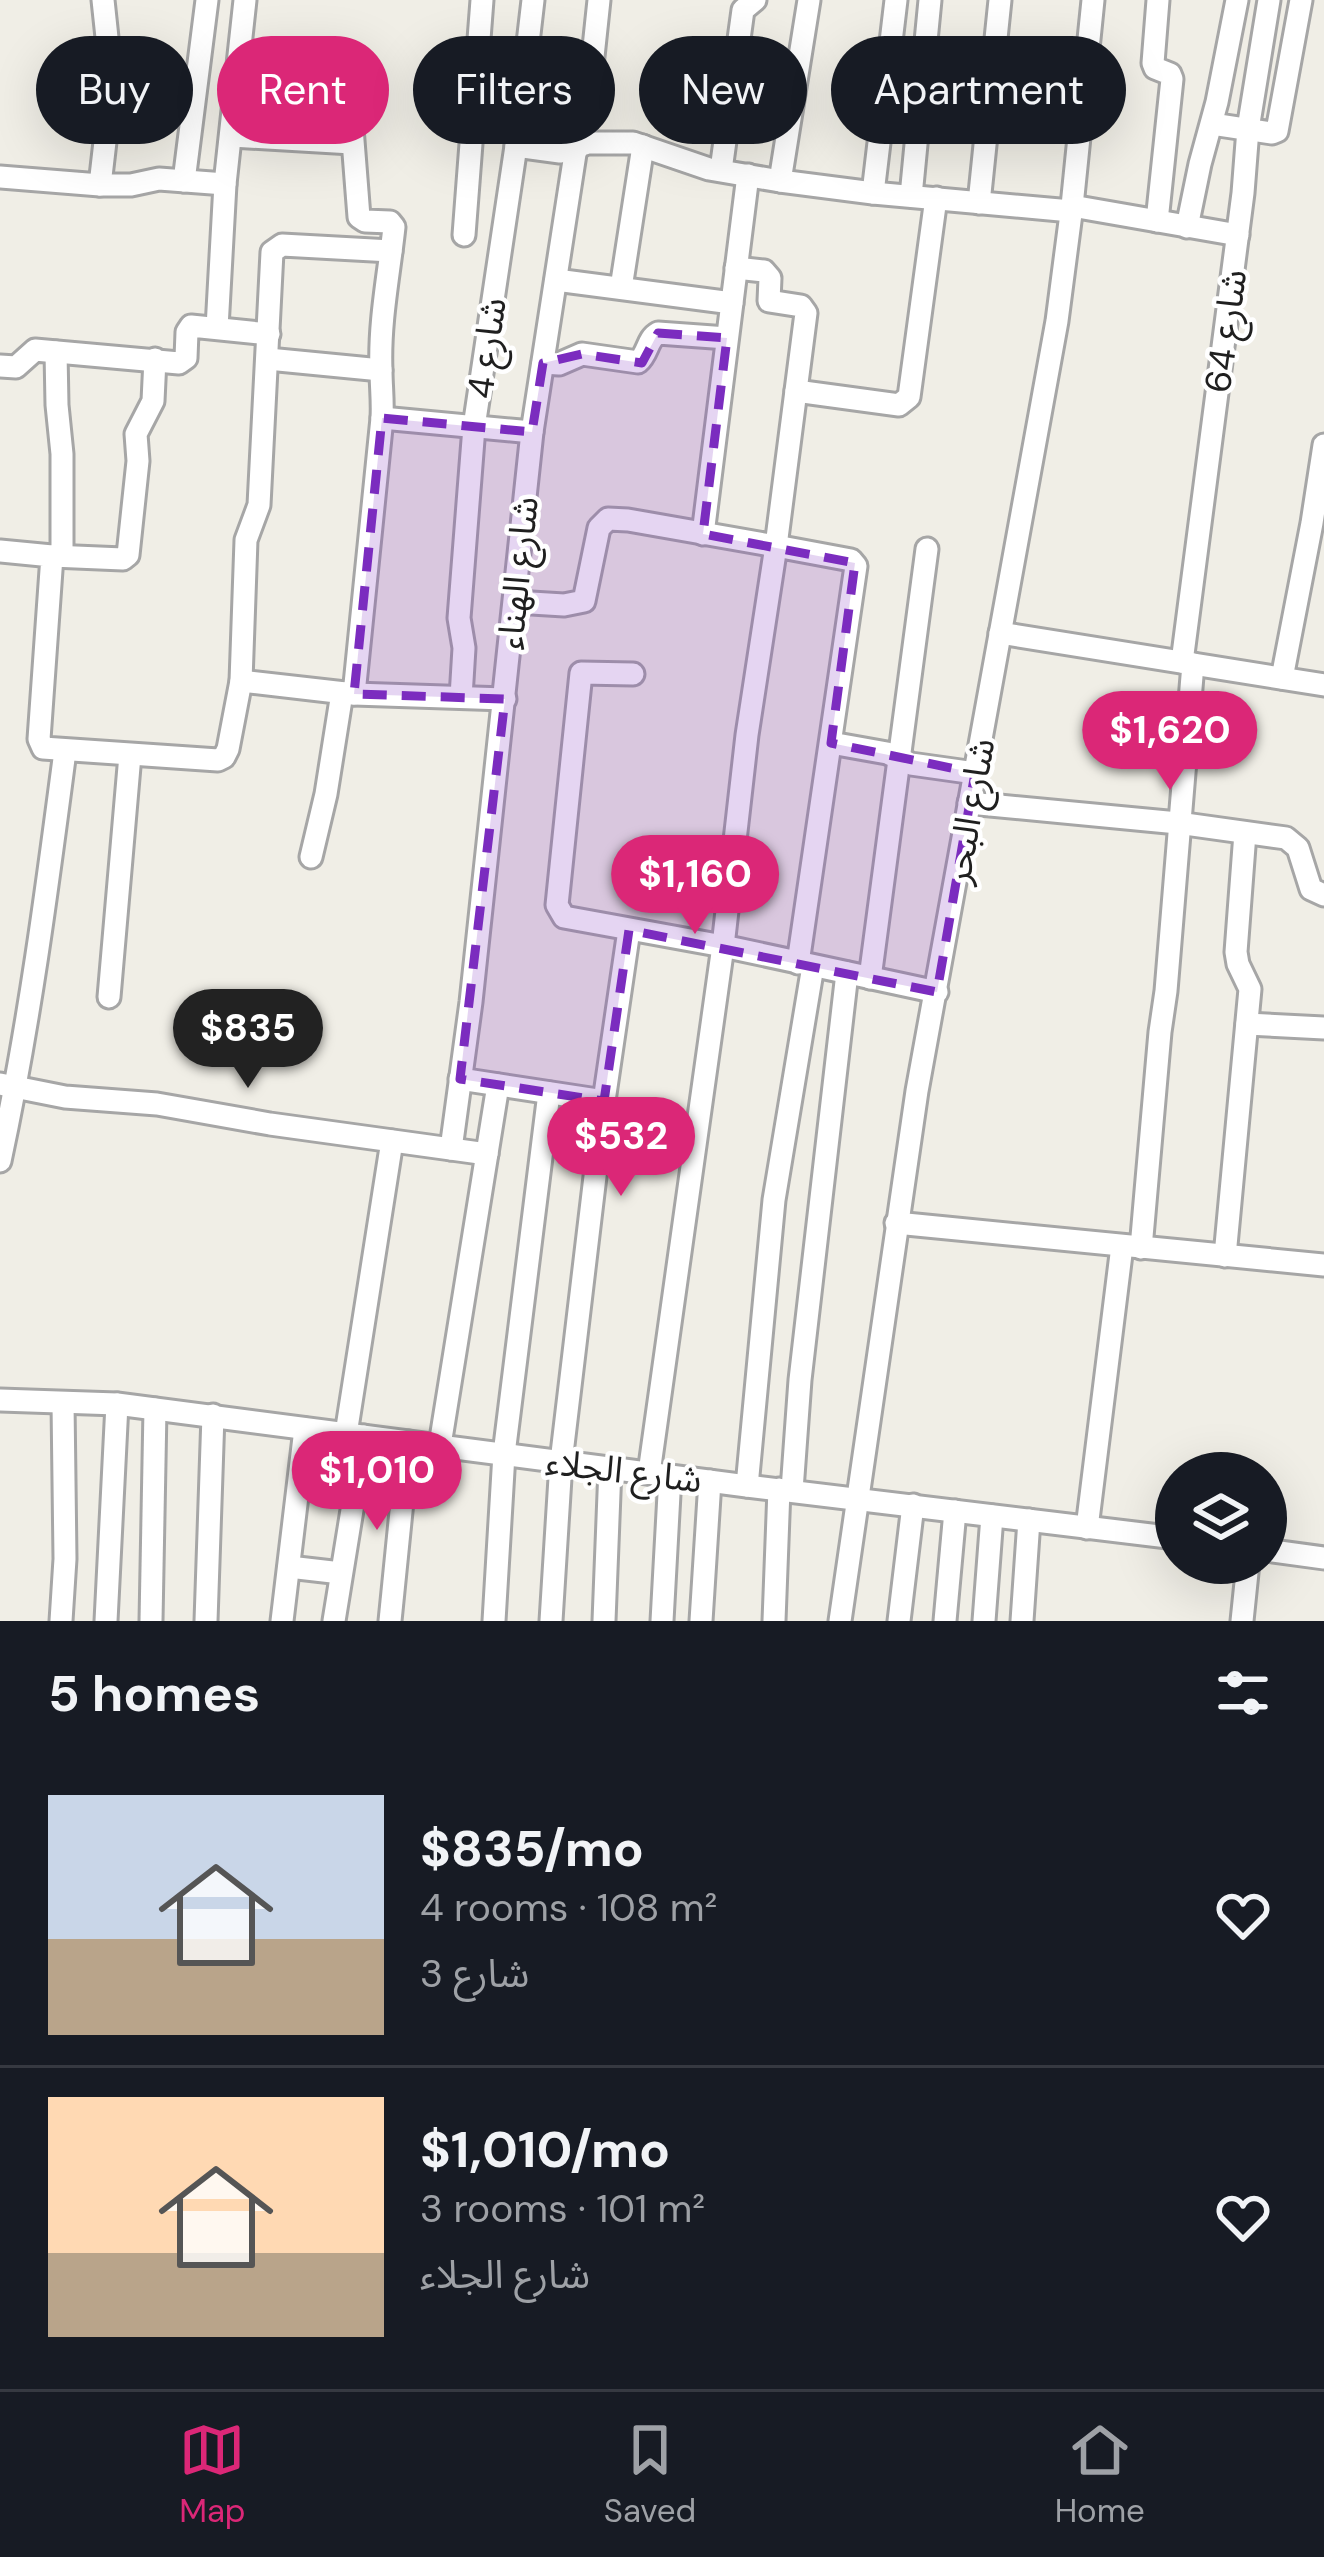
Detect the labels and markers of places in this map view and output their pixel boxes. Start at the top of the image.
pin: $1,620 [1072,691,1268,793]
pin: $1,160 [597,835,793,937]
pin: $835 [177,989,319,1091]
pin: $532 [550,1097,692,1199]
pin: $1,010 [279,1431,475,1533]

